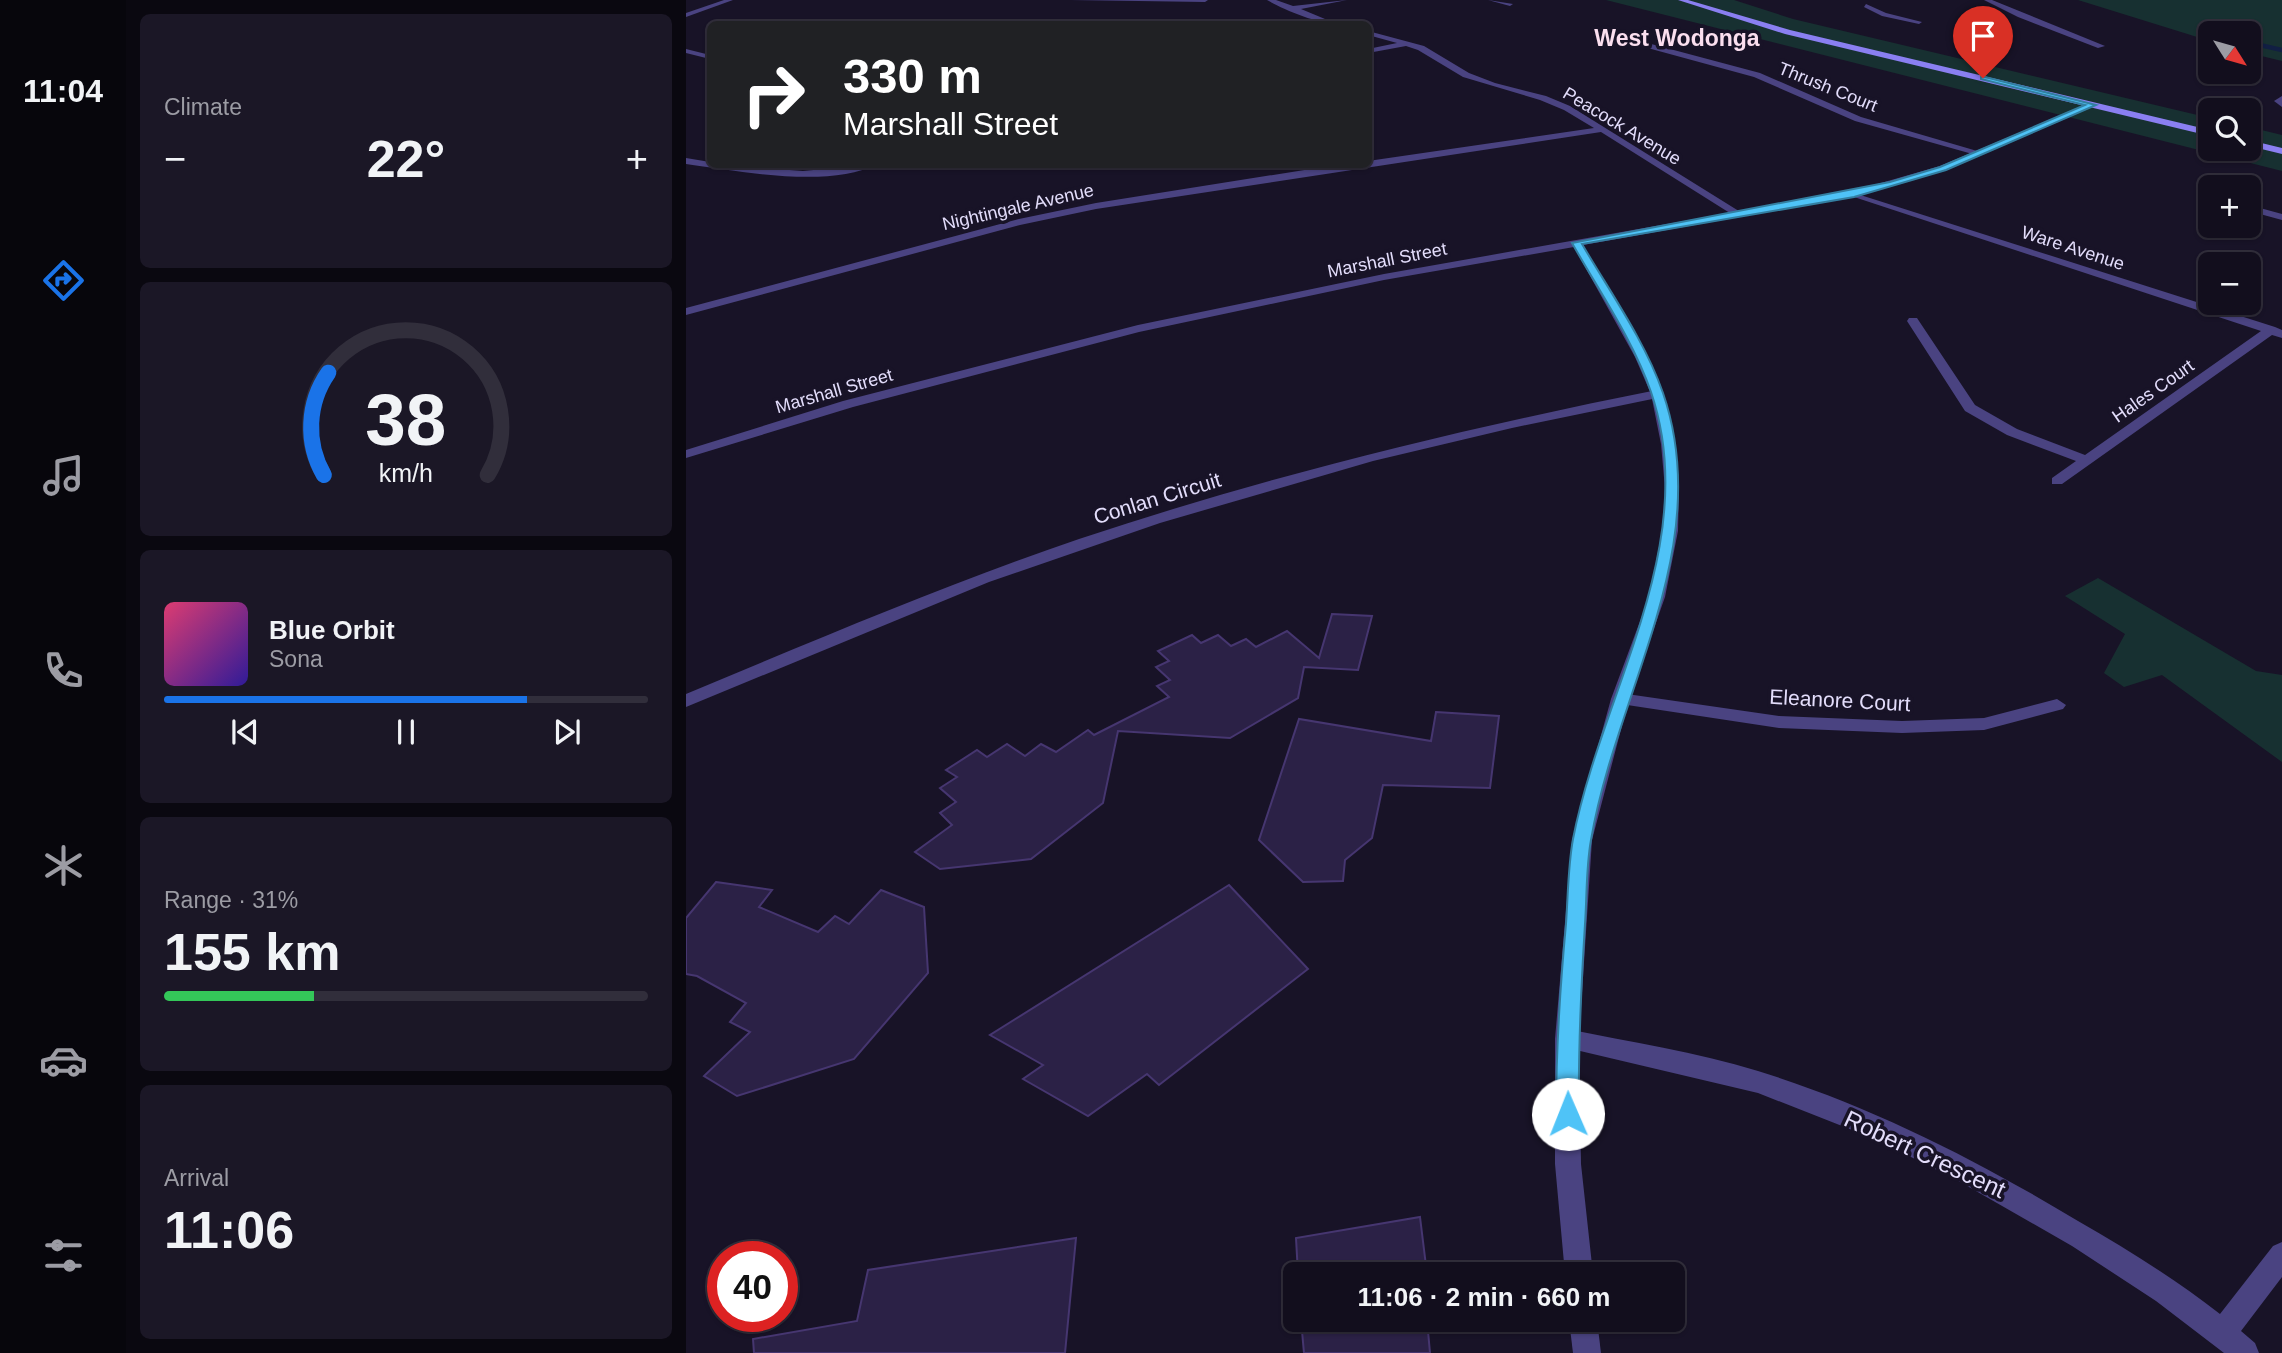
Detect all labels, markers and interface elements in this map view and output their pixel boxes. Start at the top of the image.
pin [1953,6,2013,78]
icon: arrive [1964,17,2002,55]
north arrow [2198,21,2261,84]
map controls [2198,21,2261,315]
district label: West Wodonga [1594,25,1760,51]
icon: right [728,49,819,140]
text: 330 m [843,49,982,103]
street label: Thrush Court [1776,58,1880,116]
text: 11:04 [23,73,103,109]
street label: Peacock Avenue [1560,83,1684,169]
text: Climate [164,94,242,120]
button: search [2198,98,2261,161]
text: Marshall Street [843,106,1058,142]
text: 22° [367,130,445,188]
text: − [164,138,186,180]
text: + [626,138,648,180]
button: + [2198,175,2261,238]
street label: Nightingale Avenue [940,180,1096,234]
street label: Ware Avenue [2019,222,2127,274]
street label: Marshall Street [1326,239,1448,281]
button: − [2198,252,2261,315]
icon: directions [39,256,88,305]
street label: Hales Court [2108,356,2198,426]
street label: Marshall Street [773,365,895,417]
text: 38 [366,379,446,460]
icon: music [39,451,88,500]
text: km/h [379,458,433,486]
street label: Conlan Circuit [1091,468,1224,528]
text: Blue Orbit [269,615,395,645]
icon: phone [39,646,88,695]
text: Sona [269,646,323,672]
street label: Eleanore Court [1769,685,1911,715]
icon: previous [226,713,264,751]
icon: pause [387,713,425,751]
icon: next [548,713,586,751]
icon: climate [39,841,88,890]
text: Range · 31% [164,887,298,913]
text: 155 km [164,923,340,981]
icon: car [39,1036,88,1085]
position arrow [1531,1077,1605,1151]
street label: Robert Crescent [1840,1105,2010,1203]
text: Arrival [164,1165,229,1191]
text: 11:06 [164,1201,294,1259]
icon: filters [39,1231,88,1280]
speed limit sign: 40 [707,1241,798,1332]
text: 11:06 · 2 min · 660 m [1358,1282,1610,1312]

